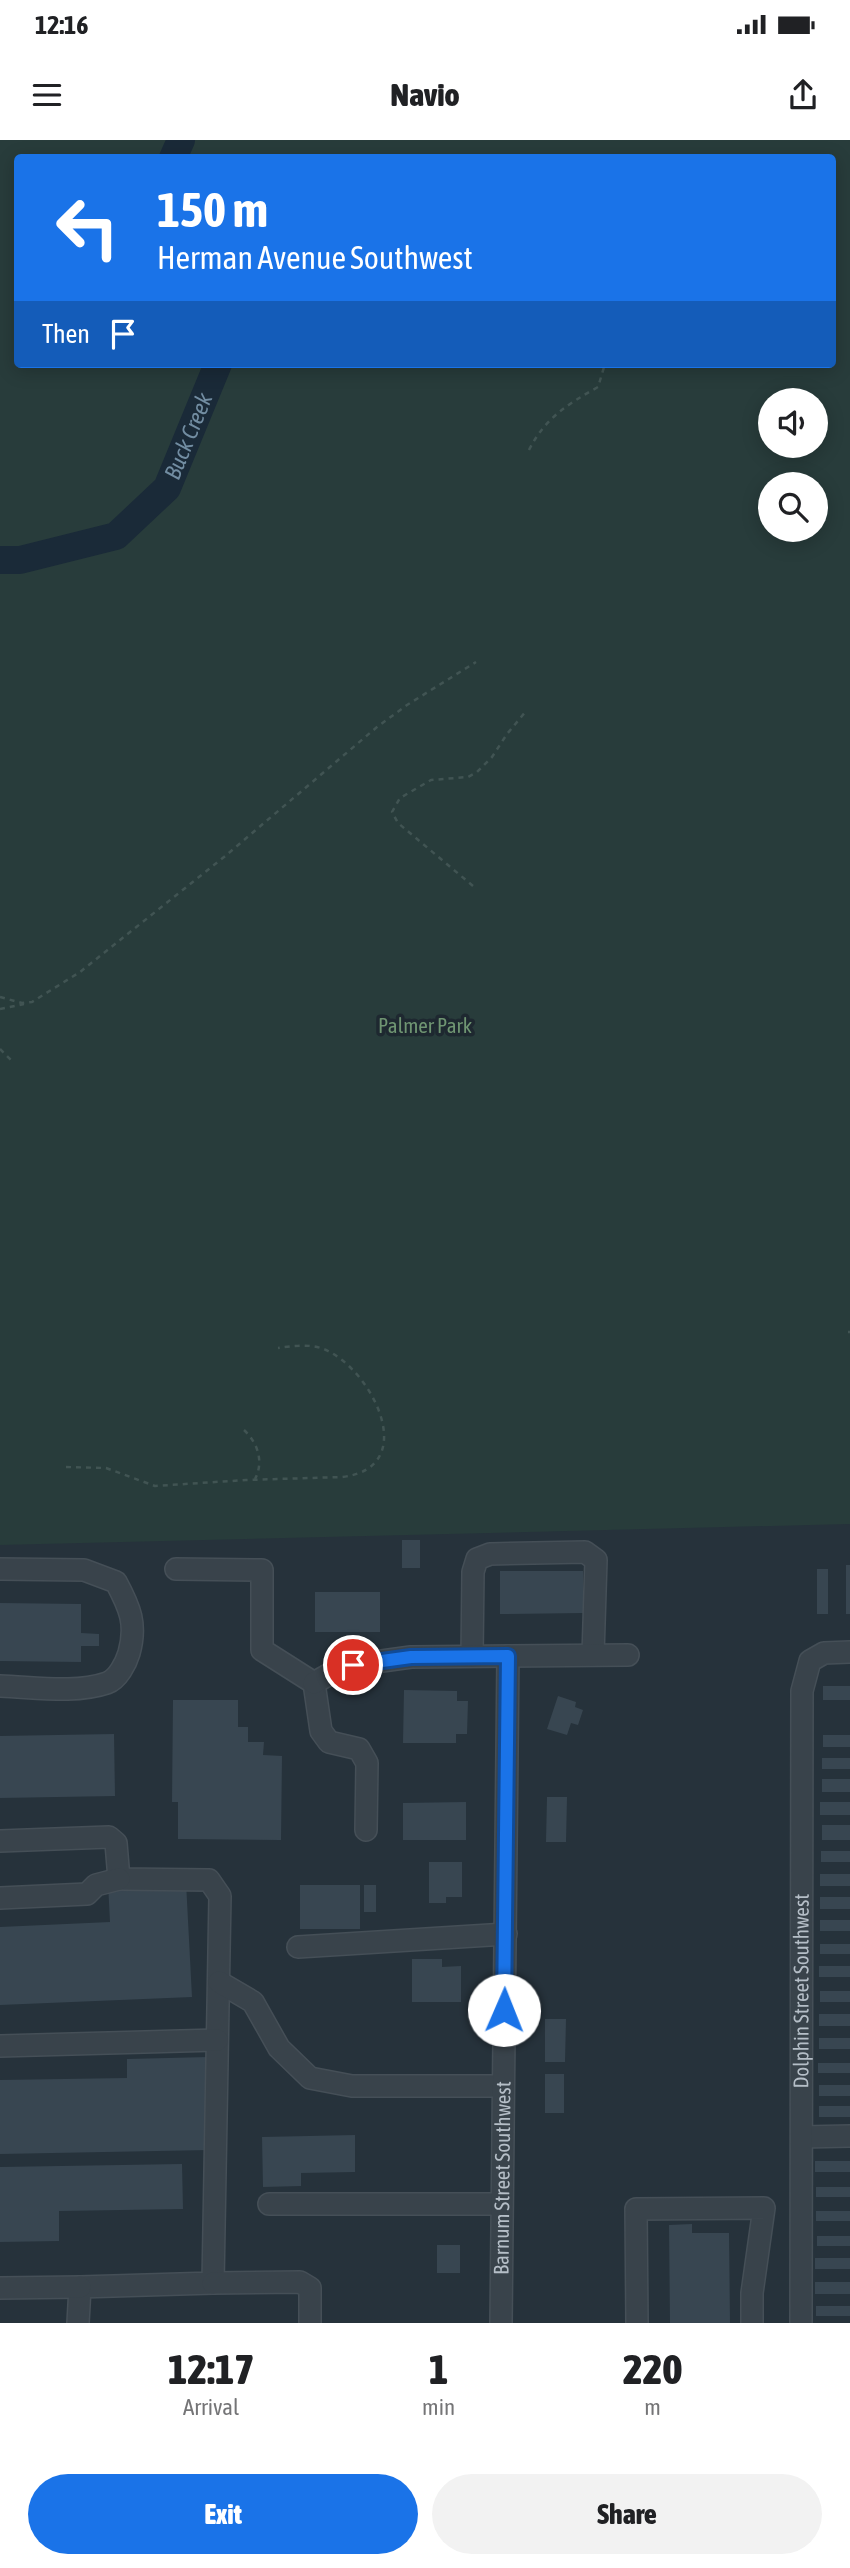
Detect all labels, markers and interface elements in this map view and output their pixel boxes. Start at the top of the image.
text: 12:16 [35,10,89,40]
icon: menu [28,76,66,114]
text: Navio [390,76,460,113]
icon: share [784,76,822,114]
text: 150 m [157,181,268,237]
icon: left [42,182,133,273]
text: Herman Avenue Southwest [157,239,473,276]
icon: arrive [104,315,142,353]
text: Then [42,319,90,349]
water label: Buck Creek [159,388,218,483]
map controls [758,388,828,542]
button: sound [758,388,828,458]
button: search [758,472,828,542]
park label: Palmer Park [378,1013,472,1037]
pin [323,1635,383,1695]
icon: arrive [334,1646,372,1684]
street label: Dolphin Street Southwest [788,1894,813,2088]
position arrow [467,1973,541,2047]
street label: Barnum Street Southwest [489,2081,515,2275]
text: 12:17 [168,2345,254,2393]
text: 1 [429,2345,448,2393]
text: 220 [623,2345,682,2393]
text: Arrival [183,2394,239,2420]
text: min [422,2394,455,2420]
text: m [644,2394,661,2420]
button: Exit [28,2474,418,2554]
button: Share [432,2474,822,2554]

